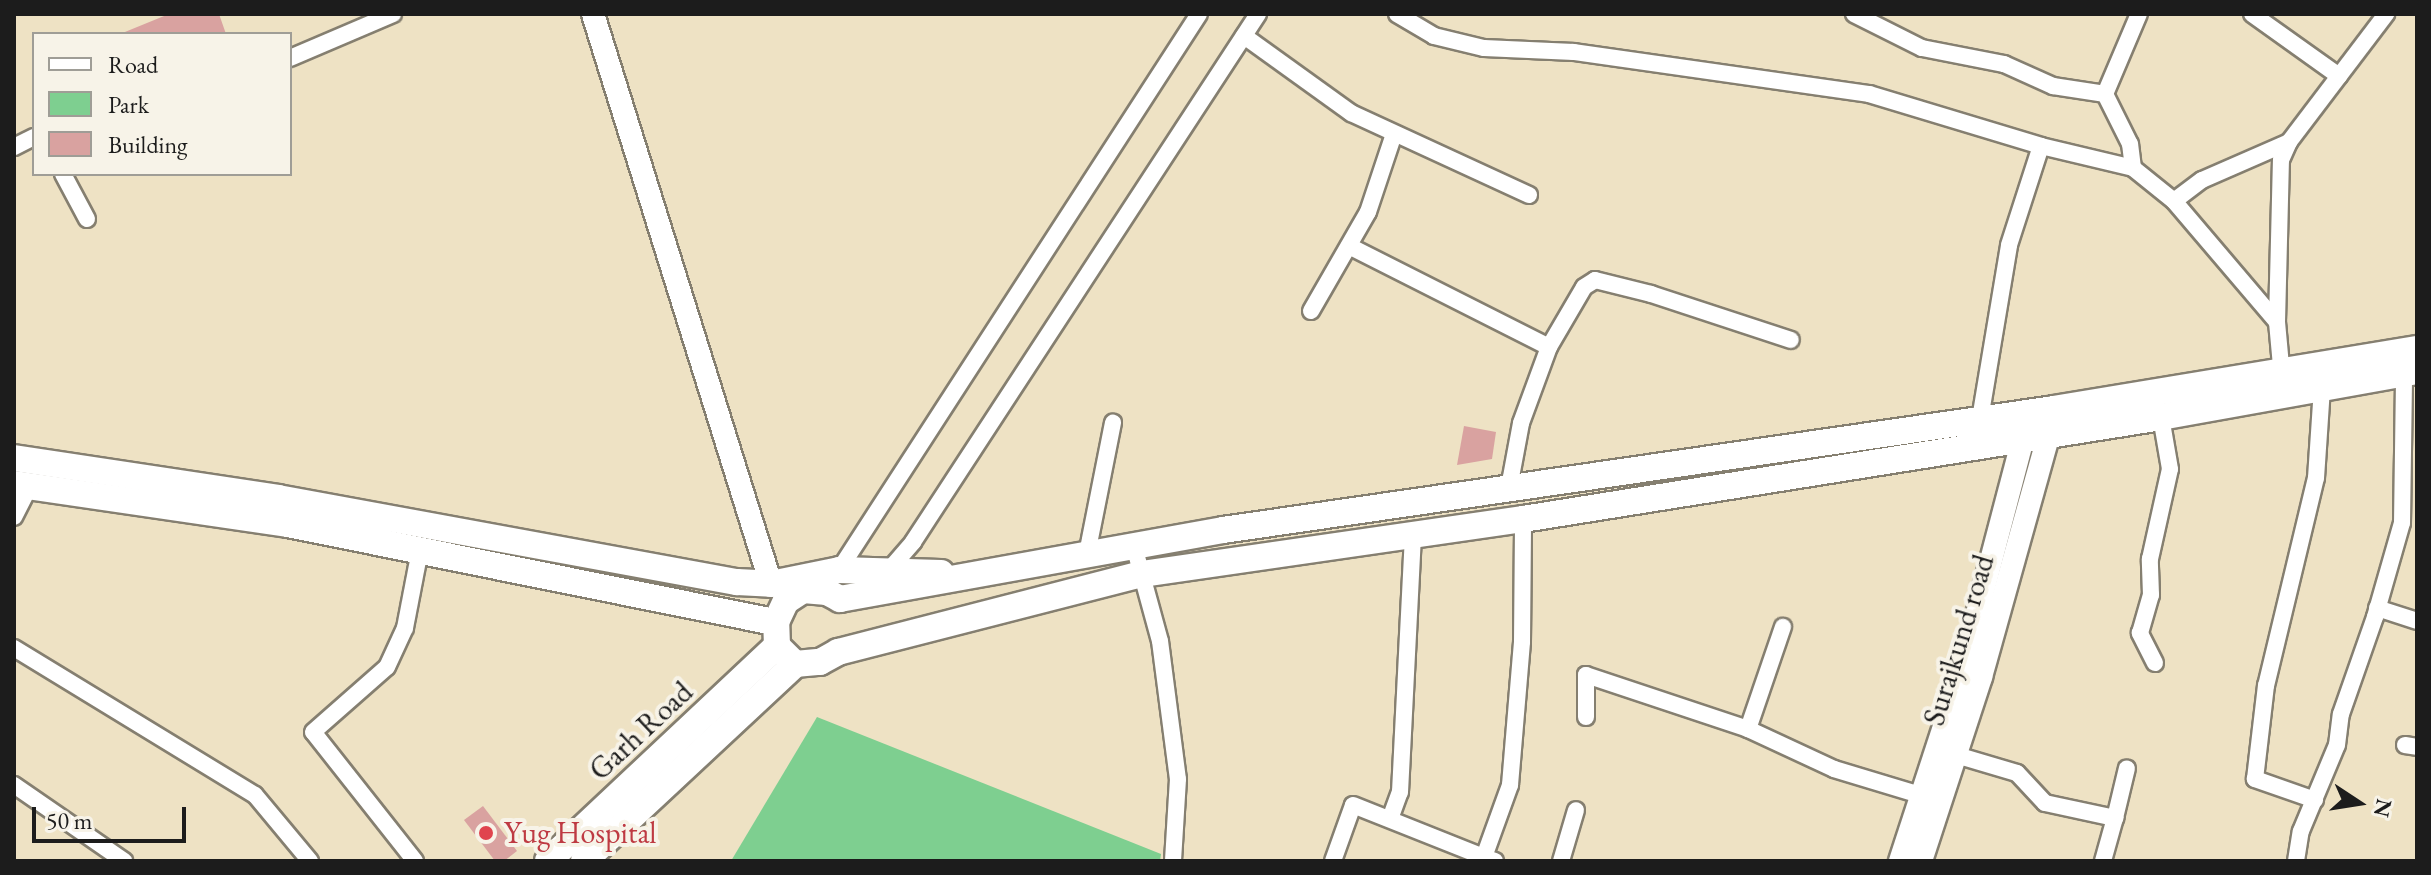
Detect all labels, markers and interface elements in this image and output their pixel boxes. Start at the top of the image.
legend [32,32,292,176]
text: Road [108,49,158,80]
text: Park [108,89,149,120]
text: Building [108,129,188,160]
street label: Surajkund road [1916,550,2002,730]
street label: Garh Road [582,674,700,788]
north arrow [2319,763,2399,843]
scale bar [36,791,190,841]
text: N [2367,796,2399,820]
text: 50 m [46,805,93,836]
place label: Yug Hospital [504,815,657,851]
marker: Yug Hospital [475,822,497,844]

